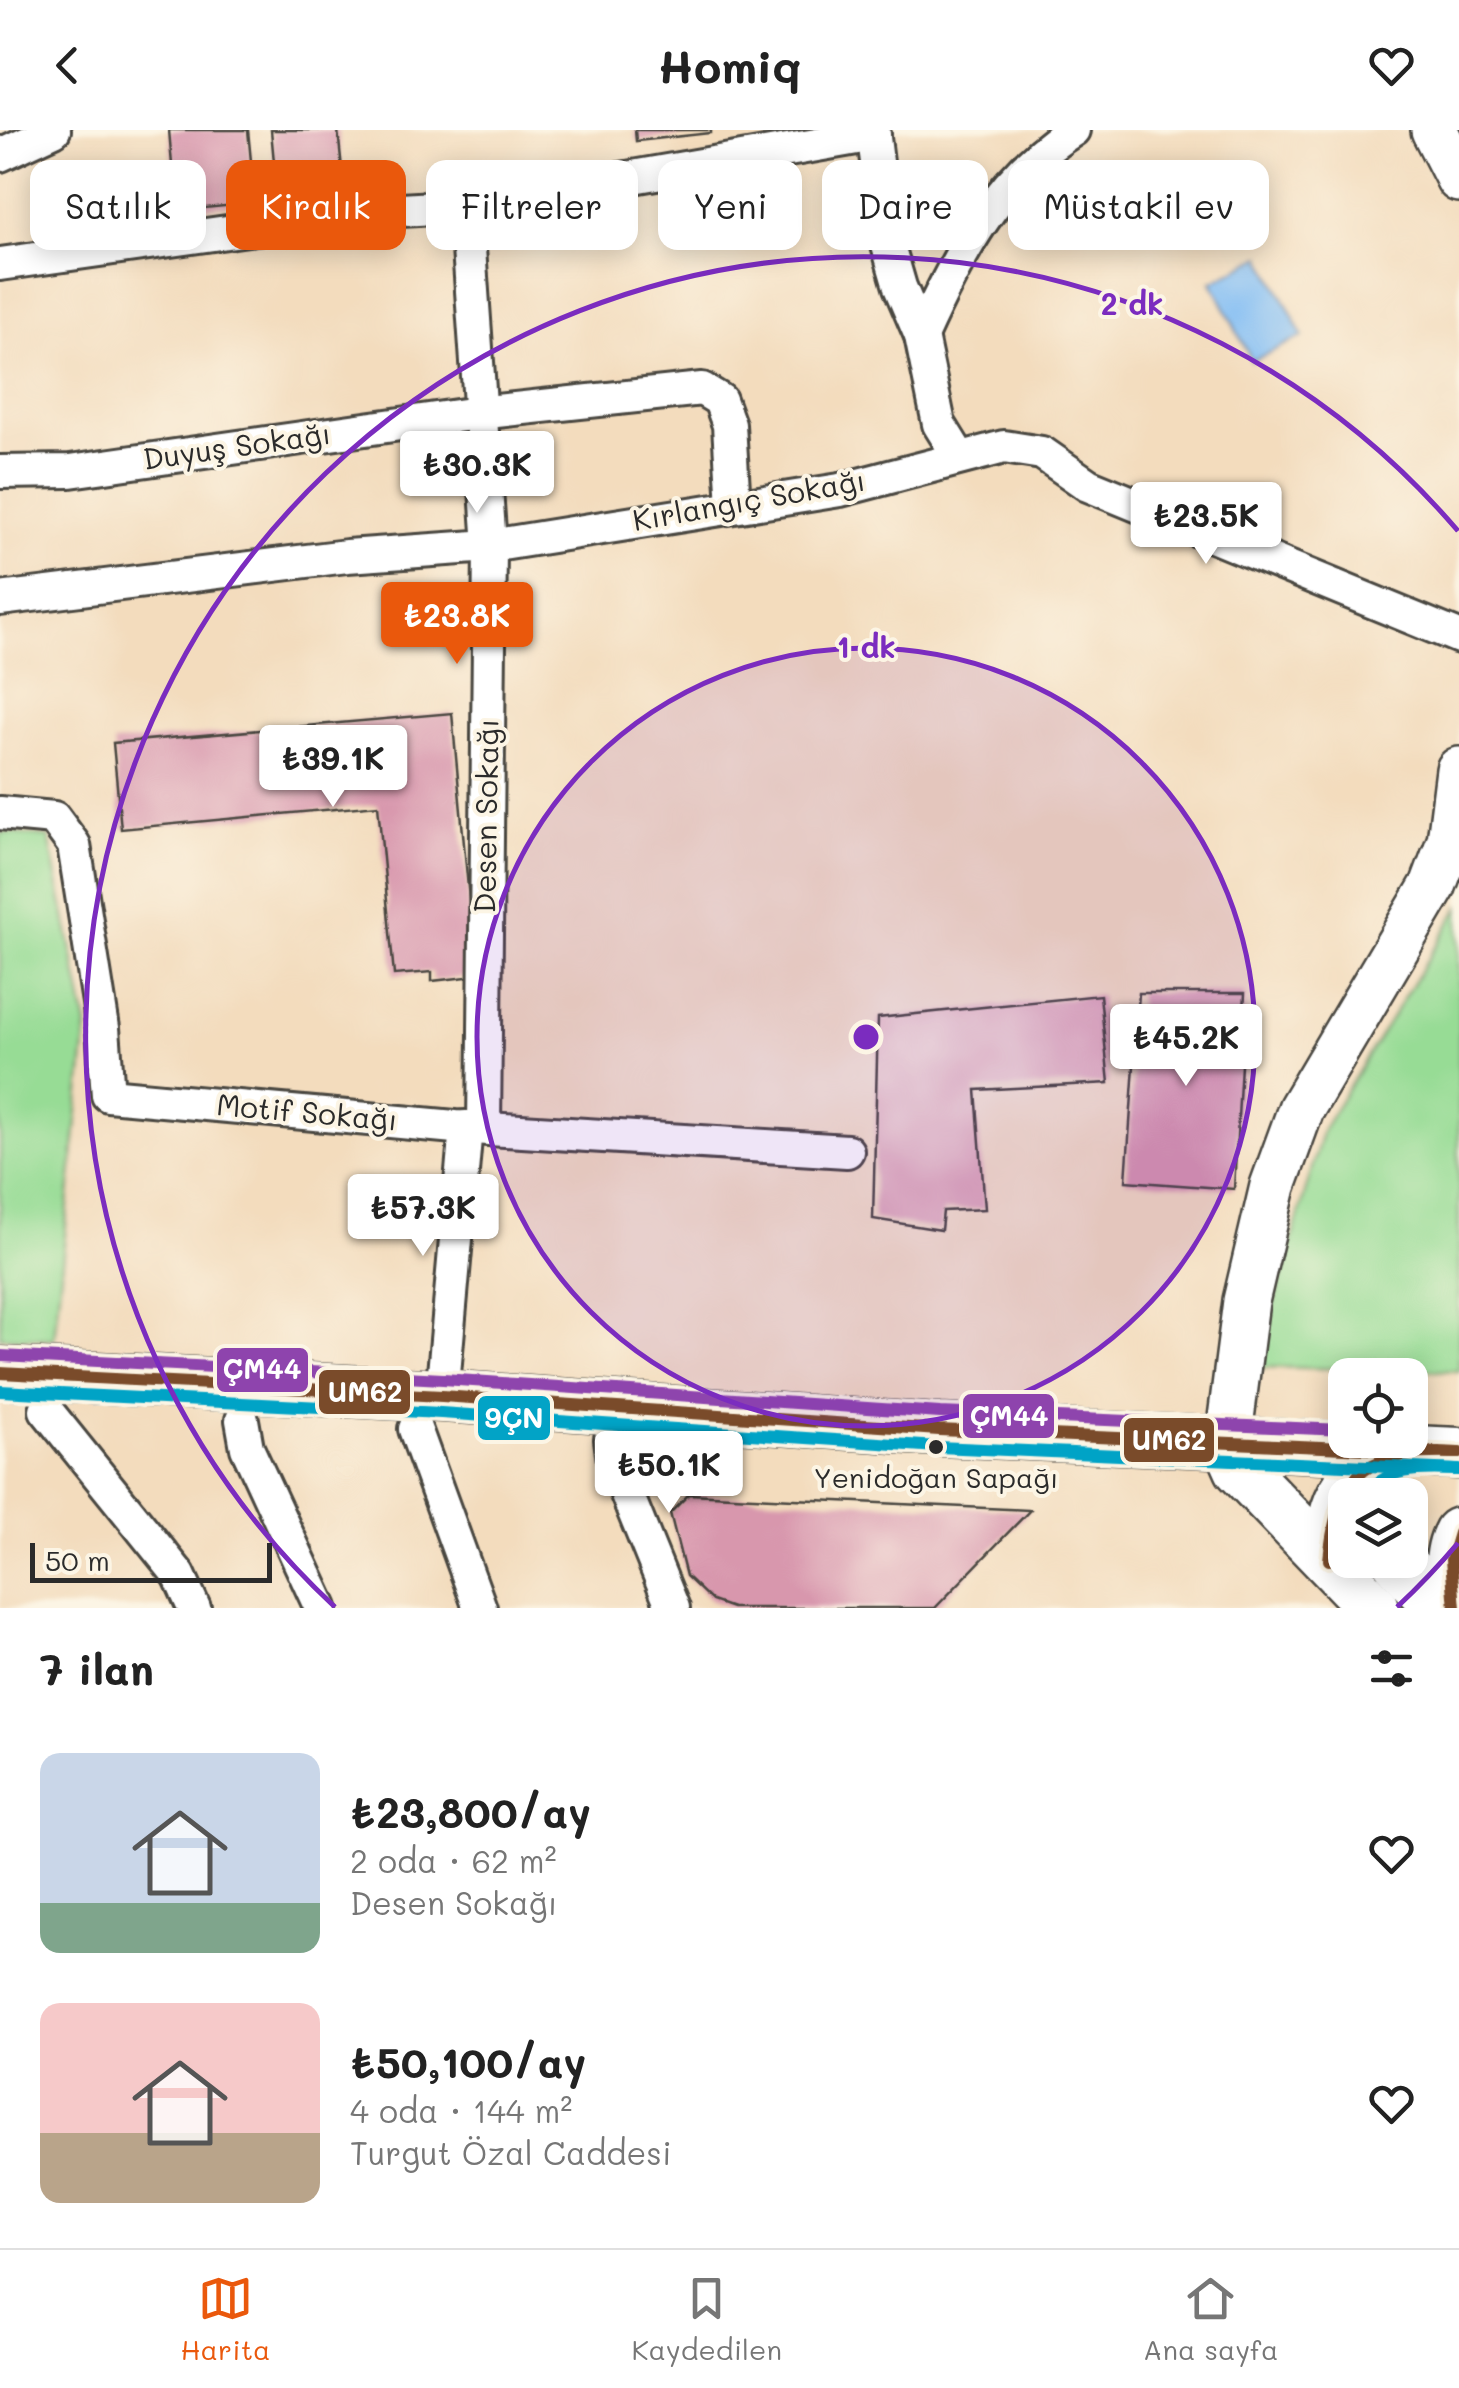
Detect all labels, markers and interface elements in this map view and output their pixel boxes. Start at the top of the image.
text: Homiq [658,36,801,94]
icon: back [40,38,95,93]
icon: heart [1364,38,1419,93]
chip: Satılık [30,160,206,250]
chip: Kiralık [226,160,406,250]
chip: Filtreler [426,160,638,250]
chip: Yeni [658,160,802,250]
chip: Daire [822,160,988,250]
chip: Müstakil ev [1008,160,1269,250]
text: 2 dk [1101,283,1163,323]
street label: Duyuş Sokağı [140,412,333,478]
pin: ₺30.3K [396,431,558,516]
text: ₺30.3K [422,442,532,484]
street label: Kırlangıç Sokağı [629,459,868,539]
pin: ₺23.5K [1125,482,1287,567]
text: ₺23.5K [1153,493,1259,535]
pin: ₺23.8K [376,582,538,667]
text: ₺23.8K [403,593,511,635]
text: 1 dk [836,626,896,666]
street label: Desen Sokağı [463,718,507,914]
pin: ₺39.1K [252,725,414,810]
text: ₺39.1K [281,736,385,778]
pin: ₺45.2K [1105,1004,1267,1089]
text: ₺45.2K [1132,1015,1240,1057]
centre of rings [848,1019,884,1055]
street label: Motif Sokağı [215,1083,399,1139]
pin: ₺57.3K [342,1174,504,1259]
text: ₺57.3K [370,1185,476,1227]
line badge: ÇM44 [215,1346,310,1394]
text: ÇM44 [223,1350,302,1386]
map controls [1328,1358,1428,1578]
button: locate [1328,1358,1428,1458]
line badge: UM62 [317,1368,412,1416]
text: UM62 [328,1373,402,1409]
line badge: ÇM44 [961,1392,1056,1440]
line badge: 9ÇN [476,1394,552,1442]
text: ÇM44 [970,1397,1049,1433]
text: 9ÇN [485,1399,543,1435]
line badge: UM62 [1122,1416,1216,1464]
text: UM62 [1132,1421,1206,1457]
pin: ₺50.1K [588,1431,750,1516]
marker: Yenidoğan Sapağı [926,1437,946,1457]
text: ₺50.1K [617,1442,721,1484]
place label: Yenidoğan Sapağı [813,1459,1059,1495]
button: layers [1328,1478,1428,1578]
scale bar [30,1538,272,1582]
text: 50 m [45,1542,110,1578]
text: 7 ilan [40,1641,154,1696]
icon: filters [1364,1641,1419,1696]
text: ₺23,800/ay [350,1784,591,1839]
icon: home [120,1793,240,1913]
icon: heart [1364,1826,1419,1881]
text: 2 oda · 62 m² [350,1839,557,1881]
text: Desen Sokağı [350,1881,558,1923]
text: ₺50,100/ay [350,2034,586,2089]
icon: home [120,2043,240,2163]
icon: heart [1364,2076,1419,2131]
text: 4 oda · 144 m² [350,2089,572,2131]
text: Turgut Özal Caddesi [350,2131,672,2173]
tab: Harita [181,2271,270,2367]
tab: Kaydedilen [632,2271,782,2367]
tab: Ana sayfa [1143,2271,1278,2367]

